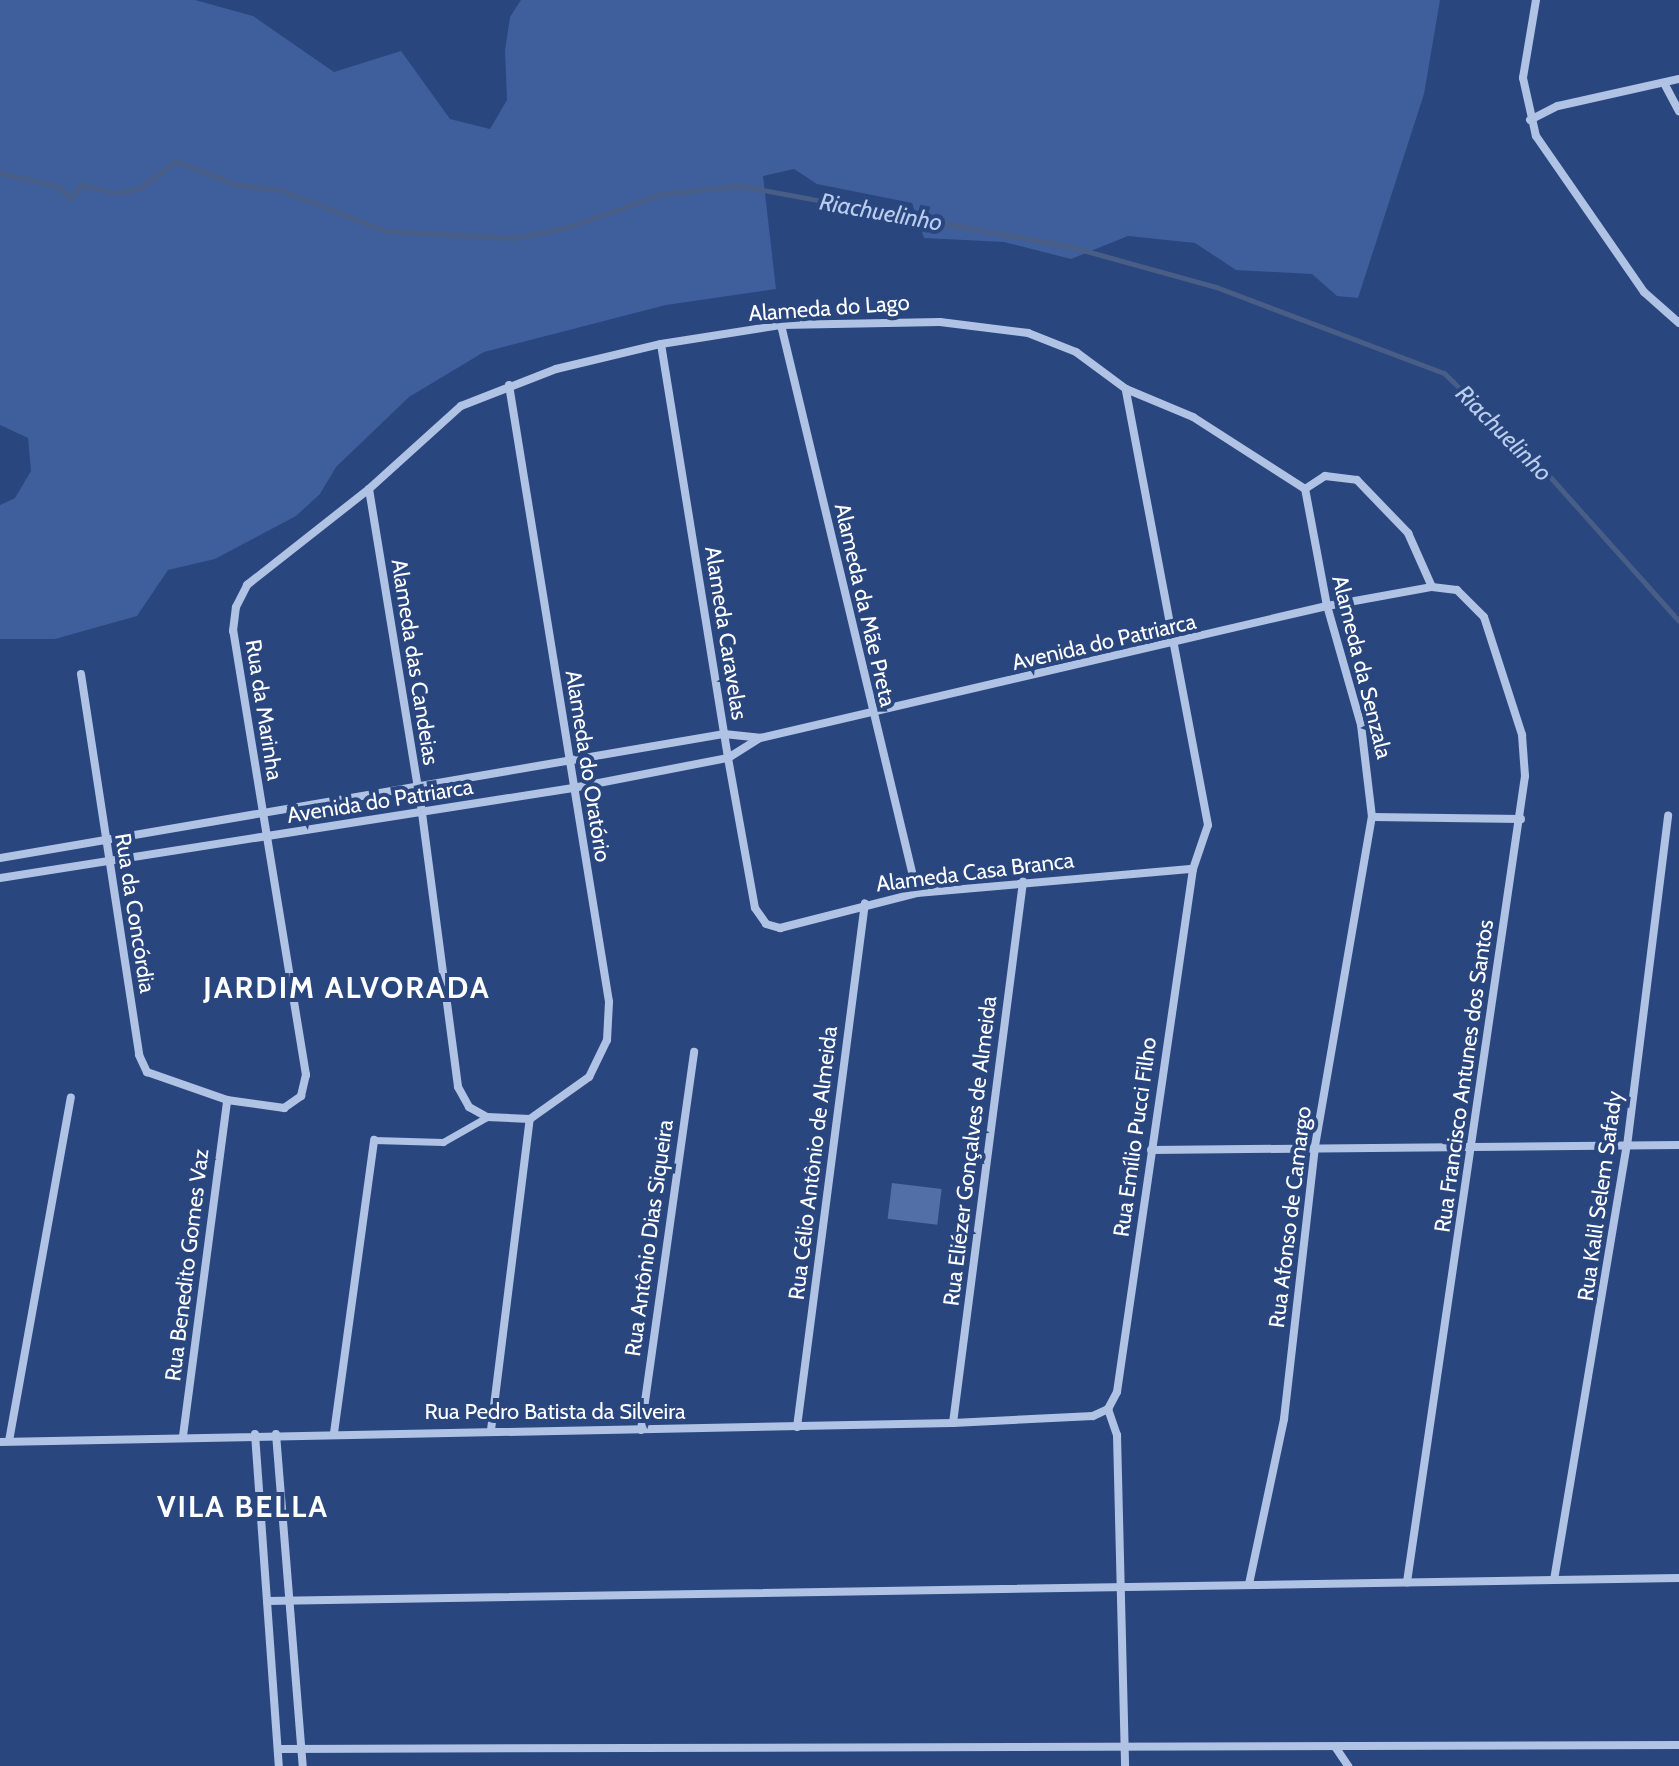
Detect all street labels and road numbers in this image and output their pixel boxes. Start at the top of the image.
street label: Alameda do Lago [748,289,910,327]
street label: Alameda da Mãe Preta [829,501,901,709]
street label: Alameda Caravelas [699,544,753,722]
street label: Alameda das Candeias [386,557,444,767]
street label: Alameda da Senzala [1326,572,1398,762]
street label: Avenida do Patriarca [1009,608,1199,676]
street label: Rua da Marinha [240,638,288,782]
street label: Alameda do Oratório [560,668,616,864]
street label: Avenida do Patriarca [285,773,475,829]
street label: Rua da Concórdia [109,831,161,995]
street label: Alameda Casa Branca [874,847,1076,897]
street label: Rua Francisco Antunes dos Santos [1429,918,1499,1234]
street label: Rua Eliézer Gonçalves de Almeida [938,994,1002,1308]
street label: Rua Célio Antônio de Almeida [783,1025,843,1301]
street label: Rua Emílio Pucci Filho [1108,1035,1162,1239]
street label: Rua Kalil Selem Safady [1572,1089,1628,1303]
street label: Rua Afonso de Camargo [1263,1105,1317,1329]
street label: Rua Antônio Dias Siqueira [619,1118,679,1358]
street label: Rua Benedito Gomes Vaz [160,1147,214,1383]
street label: Rua Pedro Batista da Silveira [424,1399,686,1425]

